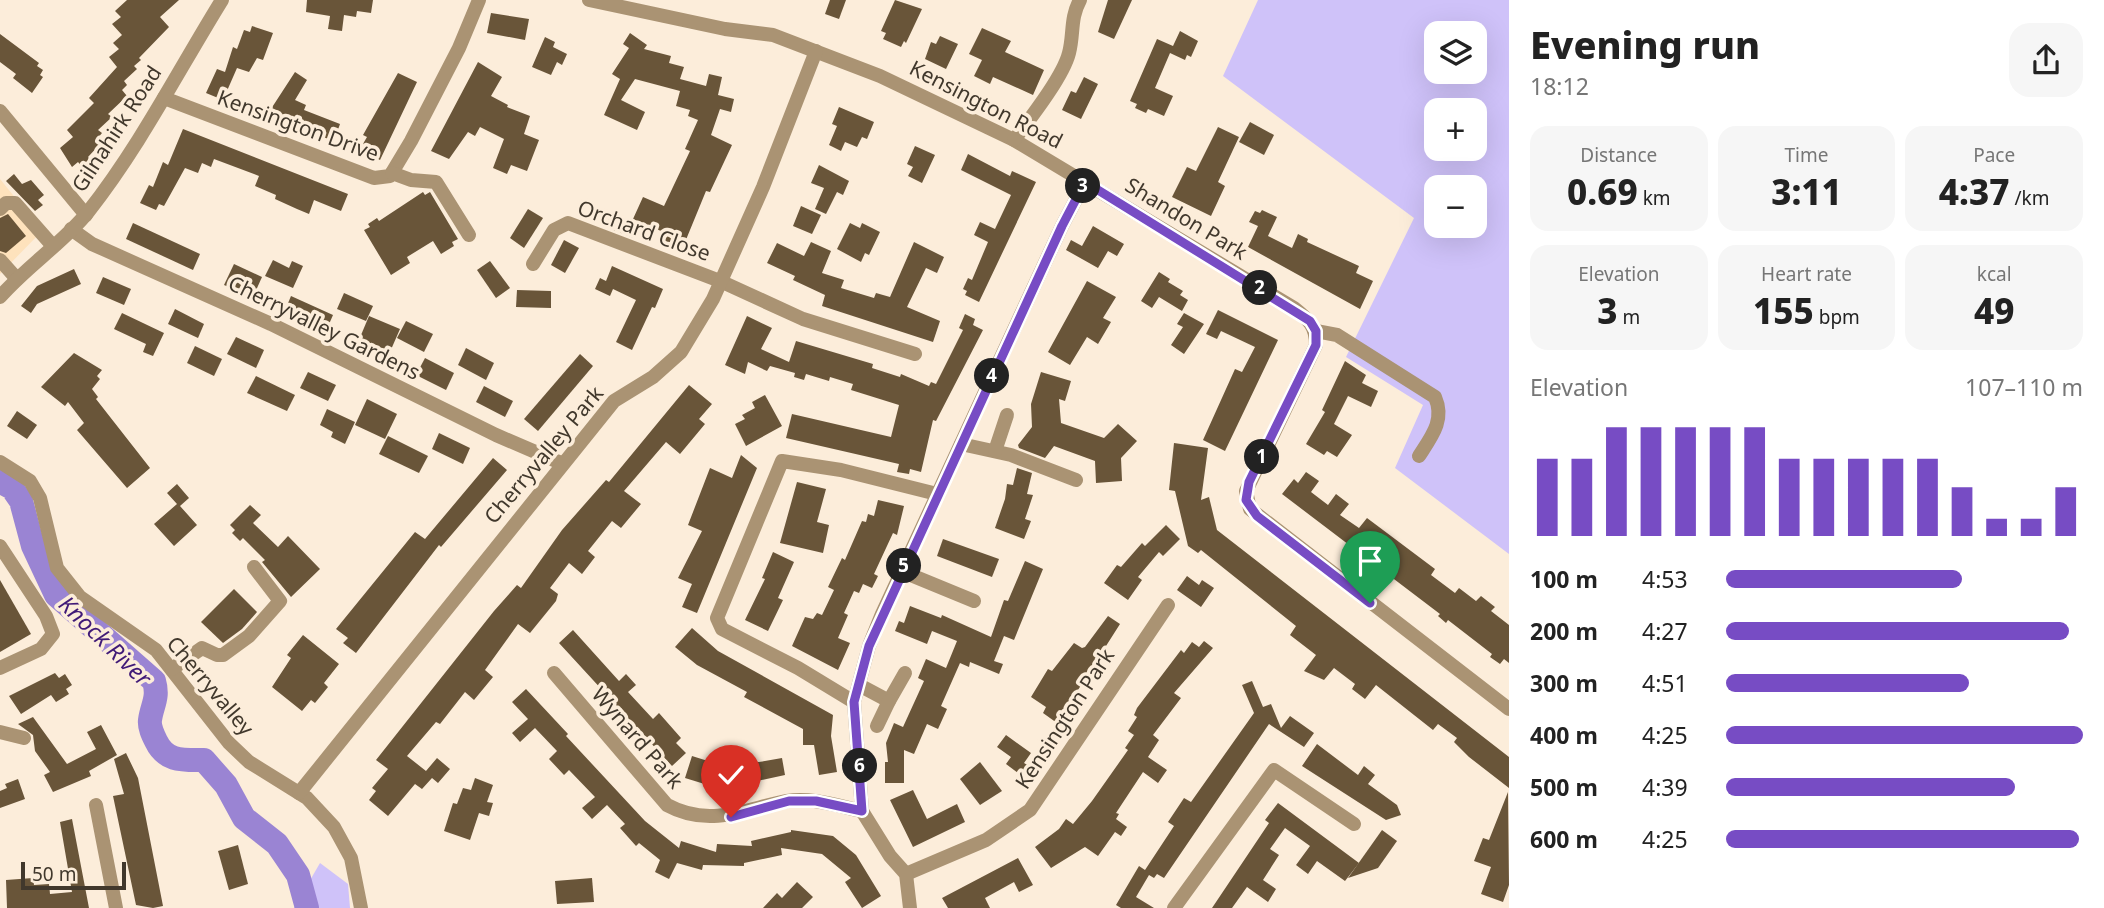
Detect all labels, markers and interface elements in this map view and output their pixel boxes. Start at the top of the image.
text: Evening run [1530,18,1760,70]
map controls [1424,21,1487,238]
button: layers [1424,21,1487,84]
button: share [2009,23,2083,97]
street label: Kensington Road [905,53,1068,155]
street label: Gilnahirk Road [65,60,167,197]
text: 18:12 [1530,70,1589,102]
street label: Kensington Drive [214,83,383,167]
button: + [1424,98,1487,161]
text: Distance [1580,142,1657,168]
text: Time [1785,142,1828,168]
text: Pace [1973,142,2015,168]
pin: 3 [1066,168,1100,204]
text: 0.69 [1567,168,1638,215]
text: 3:11 [1771,168,1842,215]
text: 4:37 [1939,168,2010,215]
street label: Shandon Park [1120,171,1253,266]
text: 3 [1077,172,1088,198]
button: − [1424,175,1487,238]
text: km [1638,185,1671,211]
text: /km [2010,185,2049,211]
street label: Orchard Close [574,193,715,267]
text: Elevation [1578,261,1659,287]
text: Heart rate [1761,261,1852,287]
text: kcal [1977,261,2012,287]
street label: Cherryvalley Gardens [224,268,425,386]
pin: 2 [1242,270,1278,306]
text: 2 [1254,274,1265,300]
text: 3 [1597,287,1618,334]
text: 155 [1753,287,1814,334]
text: 49 [1974,287,2014,334]
text: m [1618,304,1640,330]
text: bpm [1814,304,1860,330]
pin: 4 [974,358,1010,394]
text: 4 [986,362,997,388]
text: Elevation [1530,371,1628,403]
text: 107–110 m [1965,371,2083,403]
street label: Cherryvalley Park [477,379,610,529]
pin: 1 [1244,440,1280,475]
text: 1 [1256,443,1267,469]
pin [1340,531,1400,603]
icon: arrive [1351,542,1389,580]
pin: 5 [886,548,922,584]
text: 5 [898,552,909,578]
text: 100 m [1530,563,1598,595]
text: 4:53 [1642,563,1688,595]
water label: Knock River [52,588,160,693]
text: 200 m [1530,615,1598,647]
text: 4:27 [1642,615,1688,647]
street label: Cherryvalley [161,630,261,741]
street label: Kensington Park [1008,642,1121,794]
text: 300 m [1530,667,1598,699]
text: 4:51 [1642,667,1688,699]
street label: Wynard Park [586,681,690,795]
text: 400 m [1530,719,1598,751]
text: 4:25 [1642,719,1688,751]
pin [701,745,761,817]
pin: 6 [842,748,878,784]
text: 6 [854,752,865,778]
icon: check [712,756,750,794]
text: 500 m [1530,771,1598,803]
text: 4:39 [1642,771,1688,803]
text: 600 m [1530,823,1598,855]
text: 4:25 [1642,823,1688,855]
scale bar [21,859,126,891]
text: 50 m [32,861,76,887]

